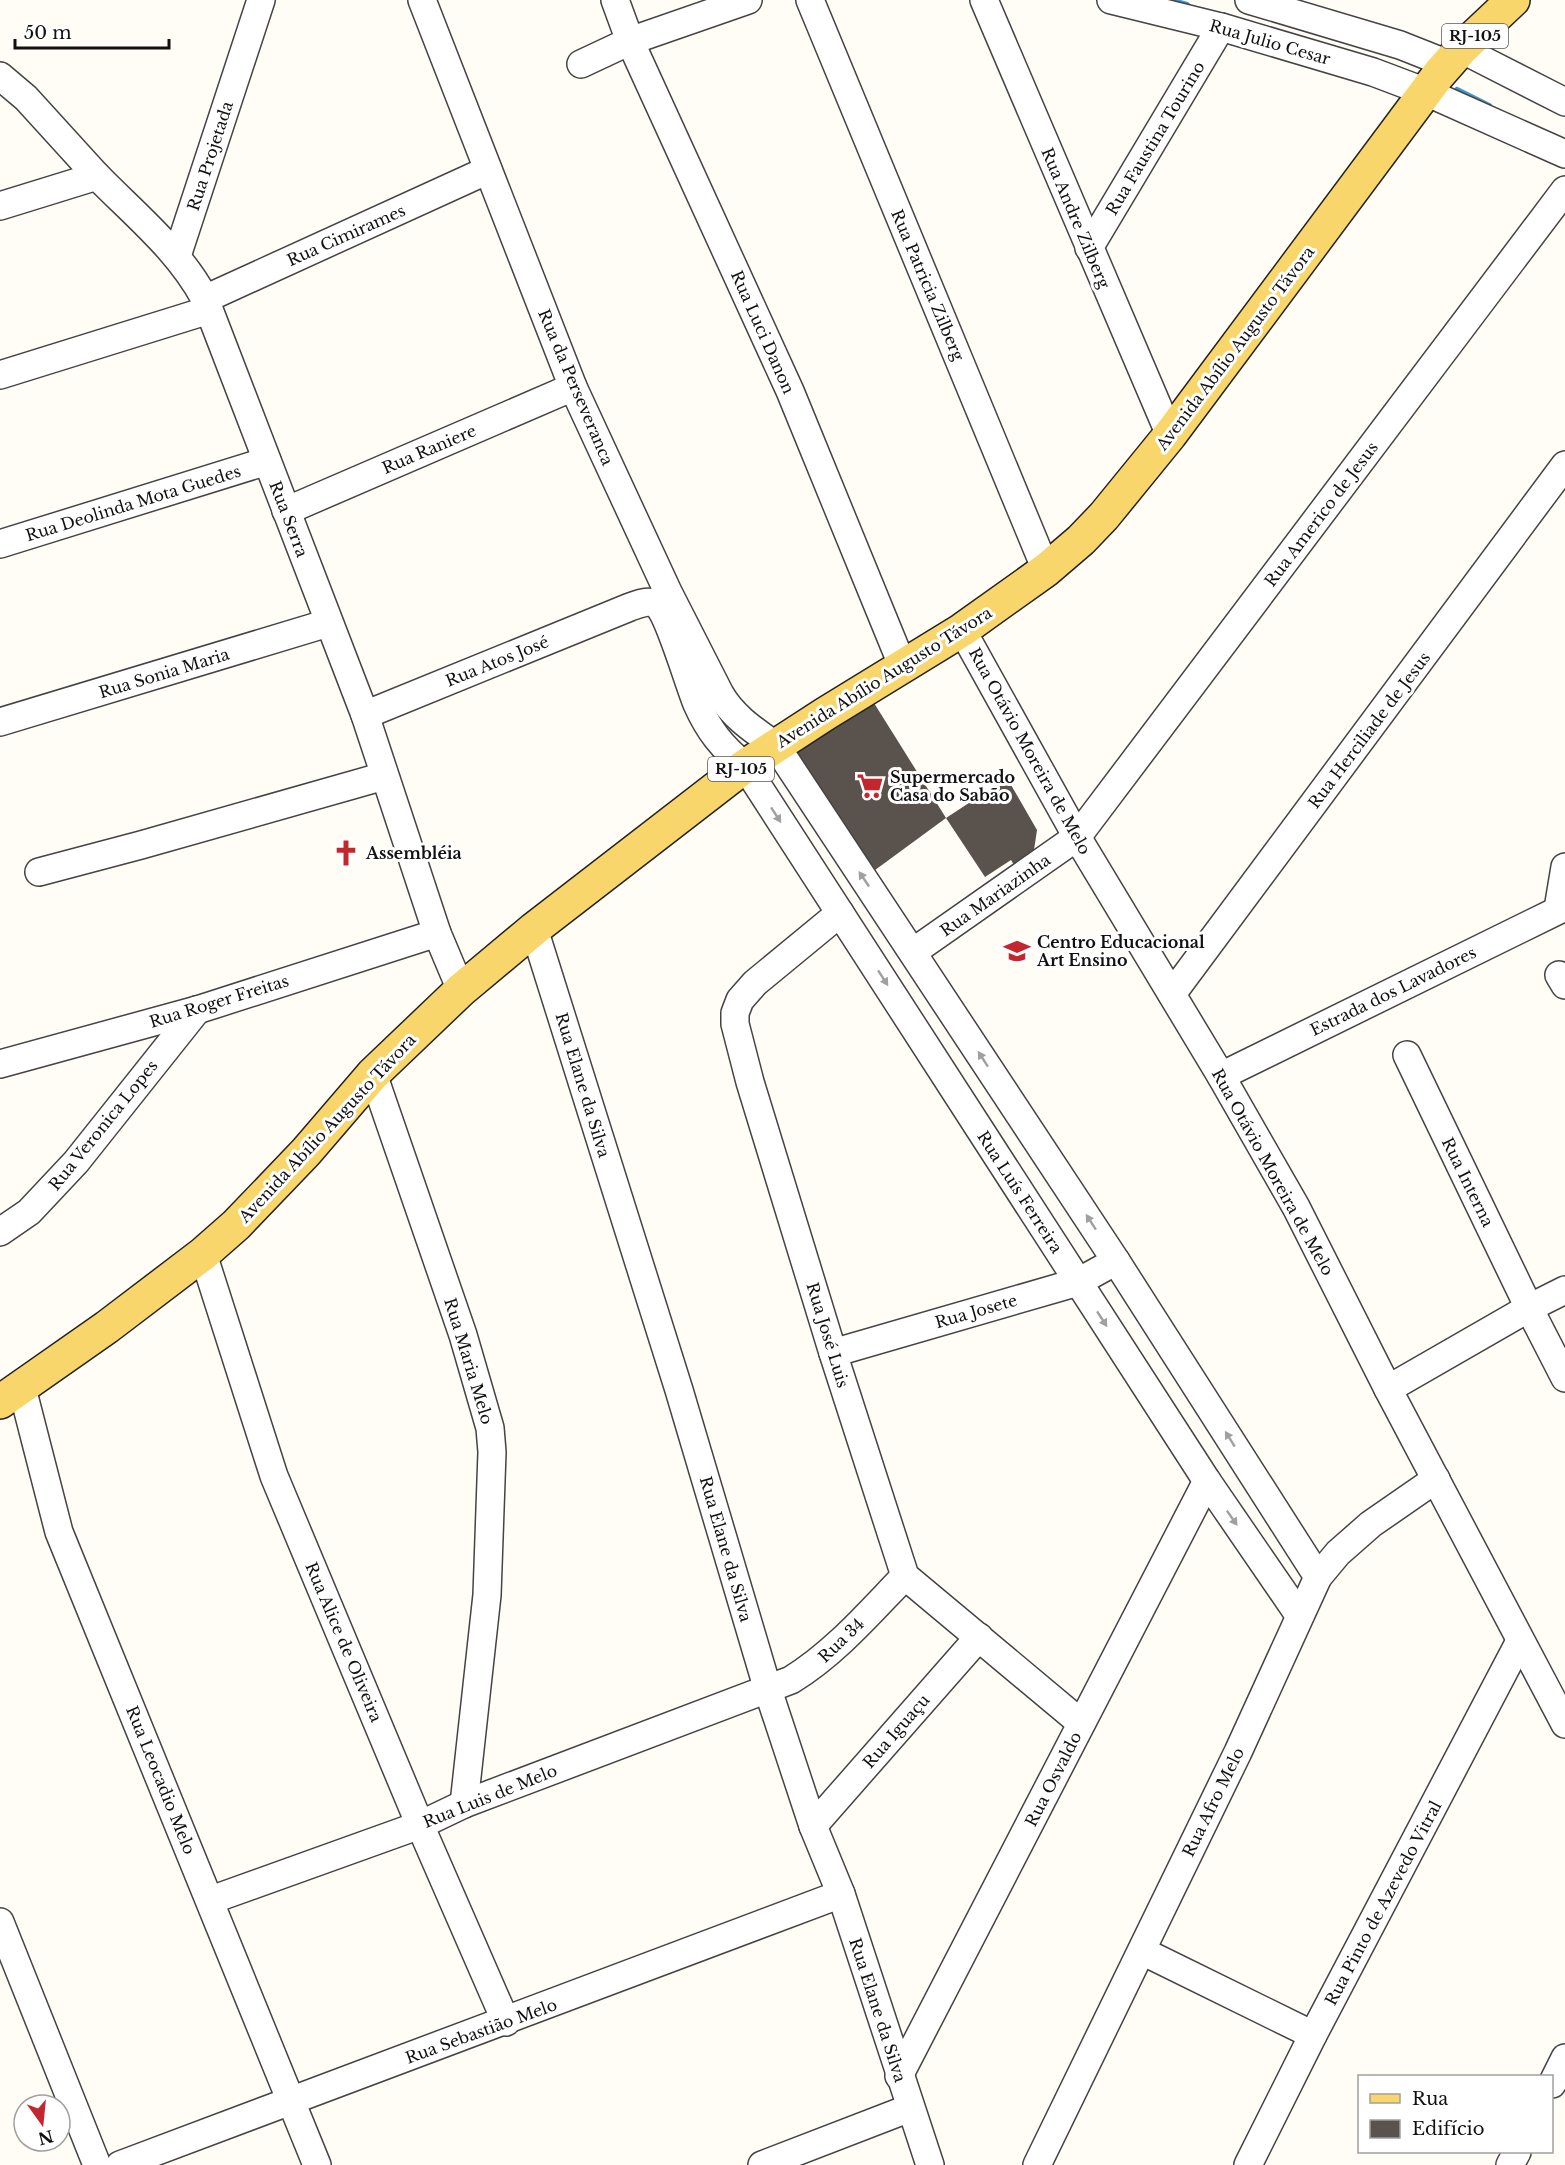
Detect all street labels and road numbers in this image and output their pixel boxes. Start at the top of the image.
street label: Rua Julio Cesar [1207,15,1333,69]
road number: RJ-105 [1442,24,1508,48]
street label: Rua Faustina Tourino [1101,58,1209,218]
street label: Rua Projetada [183,99,237,213]
street label: Rua Andre Zilberg [1037,145,1115,292]
street label: Rua Cimirames [284,200,408,270]
street label: Rua Patricia Zilberg [887,206,969,364]
street label: Avenida Abílio Augusto Távora [1151,242,1318,455]
street label: Rua Luci Danon [727,267,799,397]
street label: Rua da Perseveranca [534,306,618,468]
street label: Rua Raniere [379,420,479,478]
street label: Rua Americo de Jesus [1260,438,1382,590]
street label: Rua Deolinda Mota Guedes [23,461,243,545]
street label: Rua Serra [265,478,313,560]
street label: Avenida Abílio Augusto Távora [772,602,996,752]
street label: Rua Atos José [443,631,551,691]
street label: Rua Sonia Maria [96,644,232,702]
street label: Rua Otávio Moreira de Melo [965,644,1095,858]
street label: Rua Herciliade de Jesus [1304,648,1434,812]
road number: RJ-105 [708,757,774,781]
street label: Rua Mariazinha [936,849,1054,941]
street label: Estrada dos Lavadores [1307,942,1479,1040]
street label: Rua Roger Freitas [147,970,291,1032]
street label: Rua Elane da Silva [551,1010,615,1160]
street label: Avenida Abílio Augusto Távora [234,1030,420,1227]
street label: Rua Veronica Lopes [44,1056,162,1194]
street label: Rua Otávio Moreira de Melo [1208,1065,1338,1279]
street label: Rua Luís Ferreira [973,1127,1067,1257]
street label: Rua Interna [1438,1134,1498,1230]
street label: Rua José Luis [802,1280,854,1390]
street label: Rua Josete [933,1290,1019,1332]
street label: Rua Maria Melo [440,1295,498,1427]
street label: Rua Elane da Silva [696,1474,756,1624]
street label: Rua Alice de Oliveira [301,1559,387,1725]
street label: Rua 34 [814,1613,868,1667]
street label: Rua Iguaçu [858,1690,934,1772]
street label: Rua Leocadio Melo [122,1703,200,1857]
street label: Rua Osvaldo [1021,1728,1085,1830]
street label: Rua Afro Melo [1178,1744,1248,1860]
street label: Rua Luis de Melo [420,1760,560,1832]
street label: Rua Pinto de Azevedo Vitral [1320,1797,1446,2009]
street label: Rua Elane da Silva [845,1935,911,2085]
street label: Rua Sebastião Melo [402,1994,560,2068]

